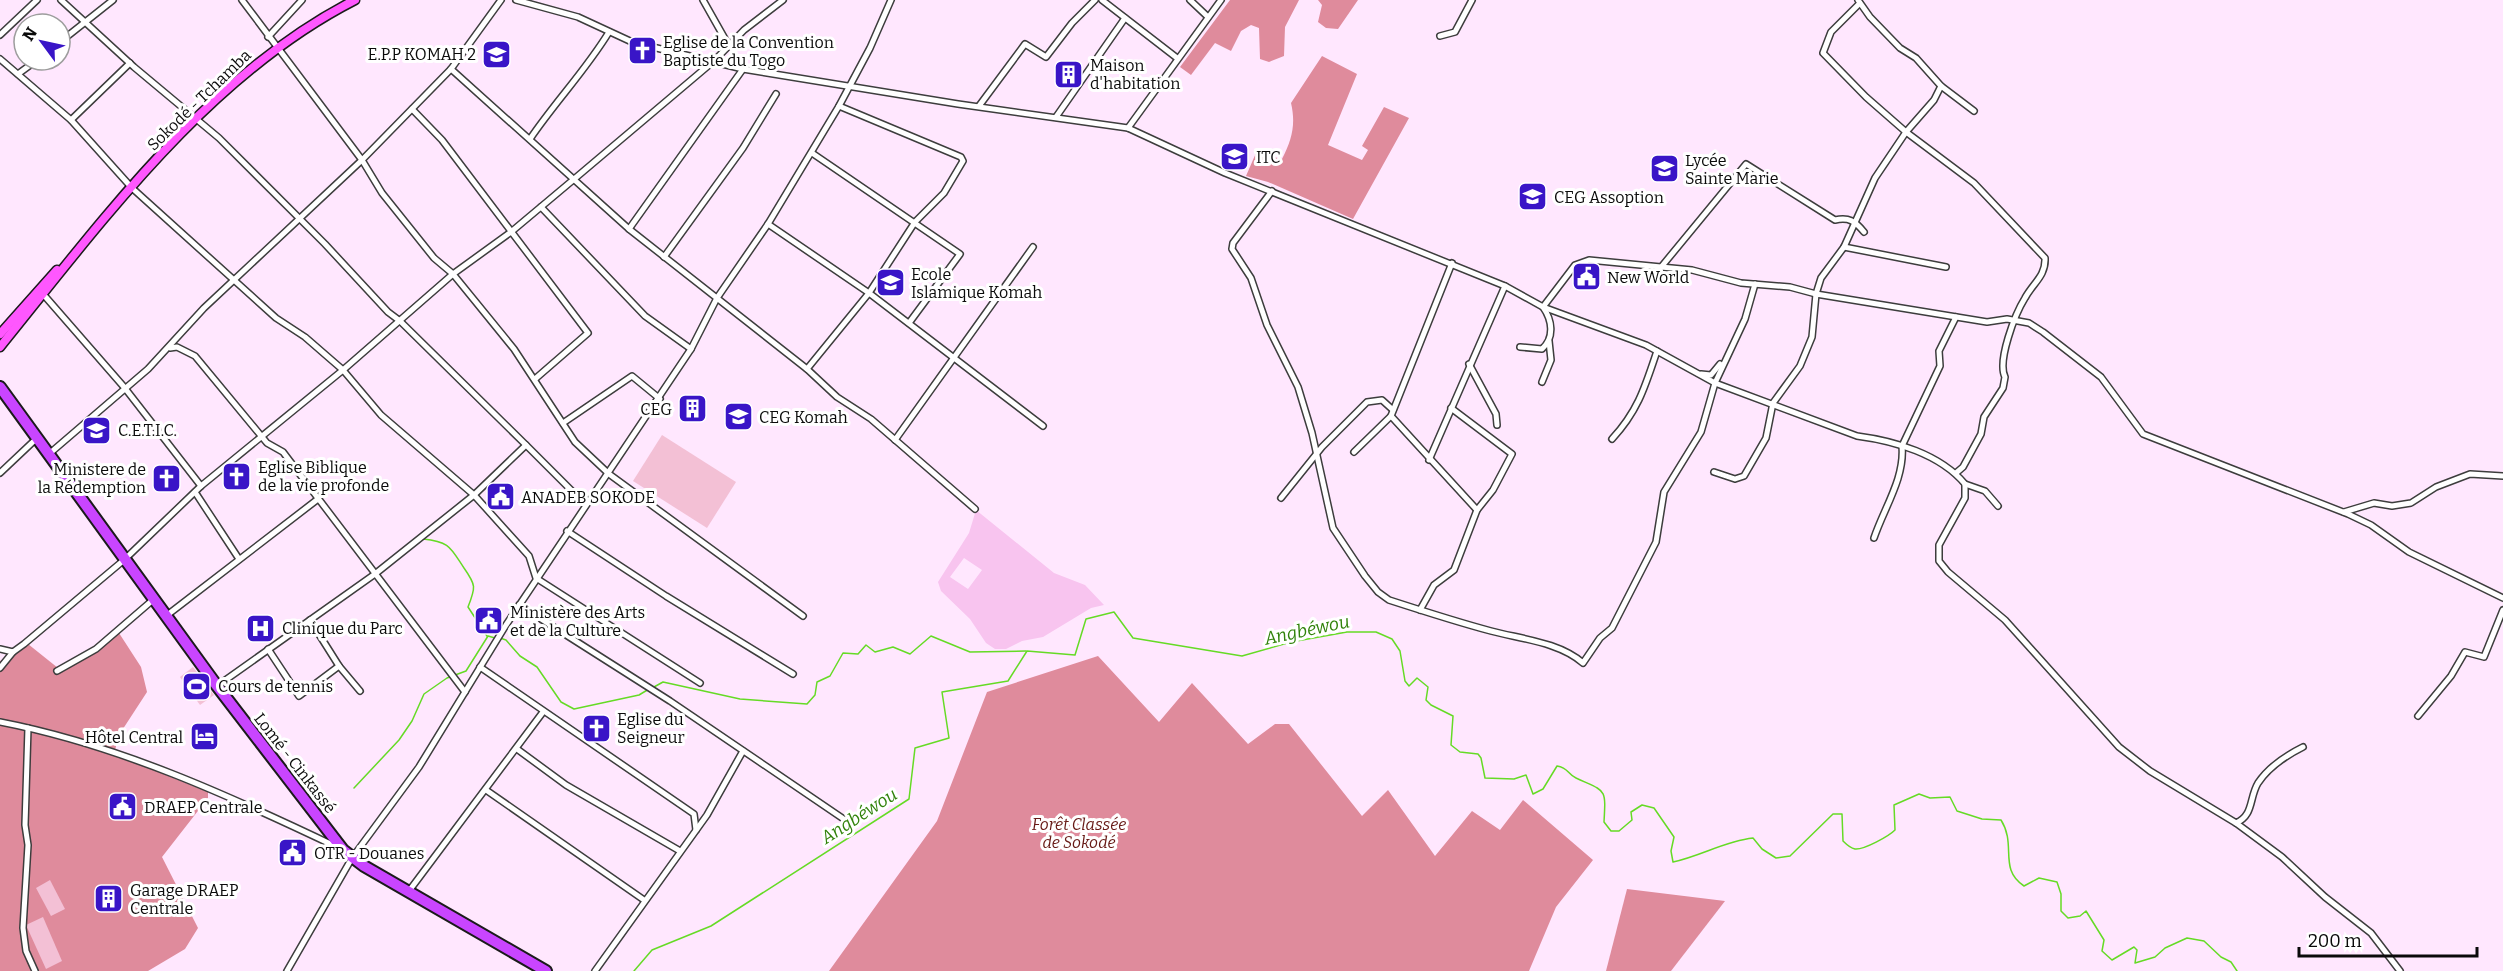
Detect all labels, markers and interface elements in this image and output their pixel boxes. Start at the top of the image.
north arrow [12,12,72,72]
text: N [19,24,41,44]
place label: Eglise de la Convention Baptiste du Togo [663,33,834,70]
church icon: Eglise de la Convention Baptiste du Togo [626,35,658,67]
school or university icon: E.P.P KOMAH 2 [481,38,513,70]
place label: E.P.P KOMAH 2 [368,45,476,64]
street label: Sokodé - Tchamba [143,46,255,154]
place label: Maison d'habitation [1090,56,1180,93]
building icon: Maison d'habitation [1053,58,1085,90]
school or university icon: ITC [1219,141,1251,173]
place label: ITC [1256,148,1281,167]
place label: Lycée Sainte Marie [1685,151,1779,188]
school or university icon: Lycée Sainte Marie [1648,153,1680,185]
school or university icon: CEG Assoption [1517,181,1549,213]
place label: CEG Assoption [1554,188,1664,207]
public building icon: New World [1570,261,1602,293]
place label: Ecole Islamique Komah [911,265,1042,302]
school or university icon: Ecole Islamique Komah [874,267,906,299]
place label: New World [1607,268,1690,287]
building icon: CEG [677,393,709,425]
place label: CEG [640,400,672,419]
school or university icon: CEG Komah [722,401,754,433]
place label: CEG Komah [759,408,848,427]
school or university icon: C.E.T.I.C. [81,414,113,446]
place label: C.E.T.I.C. [118,421,177,440]
place label: Eglise Biblique de la vie profonde [258,458,389,495]
place label: Ministere de la Rédemption [38,460,146,497]
church icon: Eglise Biblique de la vie profonde [221,460,253,492]
church icon: Ministere de la Rédemption [151,462,183,494]
public building icon: ANADEB SOKODE [484,481,516,513]
place label: ANADEB SOKODE [521,488,655,507]
place label: Ministère des Arts et de la Culture [510,603,645,640]
public building icon: Ministère des Arts et de la Culture [473,605,505,637]
water label: Angbéwou [1261,610,1352,650]
hospital icon: Clinique du Parc [245,612,277,644]
place label: Clinique du Parc [282,619,403,638]
sports icon: Cours de tennis [181,670,213,702]
place label: Cours de tennis [218,677,333,696]
street label: Lomé - Cinkassé [250,709,340,817]
place label: Eglise du Seigneur [617,710,685,747]
church icon: Eglise du Seigneur [580,712,612,744]
hotel icon: Hôtel Central [188,721,220,753]
place label: Hôtel Central [85,728,183,747]
water label: Angbéwou [816,783,901,849]
public building icon: DRAEP Centrale [107,791,139,823]
place label: DRAEP Centrale [144,798,263,817]
park label: Forêt Classée de Sokodé [1032,815,1126,852]
public building icon: OTR - Douanes [277,837,309,869]
place label: OTR - Douanes [314,844,425,863]
place label: Garage DRAEP Centrale [130,881,239,918]
building icon: Garage DRAEP Centrale [93,883,125,915]
scale bar [2299,920,2478,958]
text: 200 m [2308,930,2362,952]

